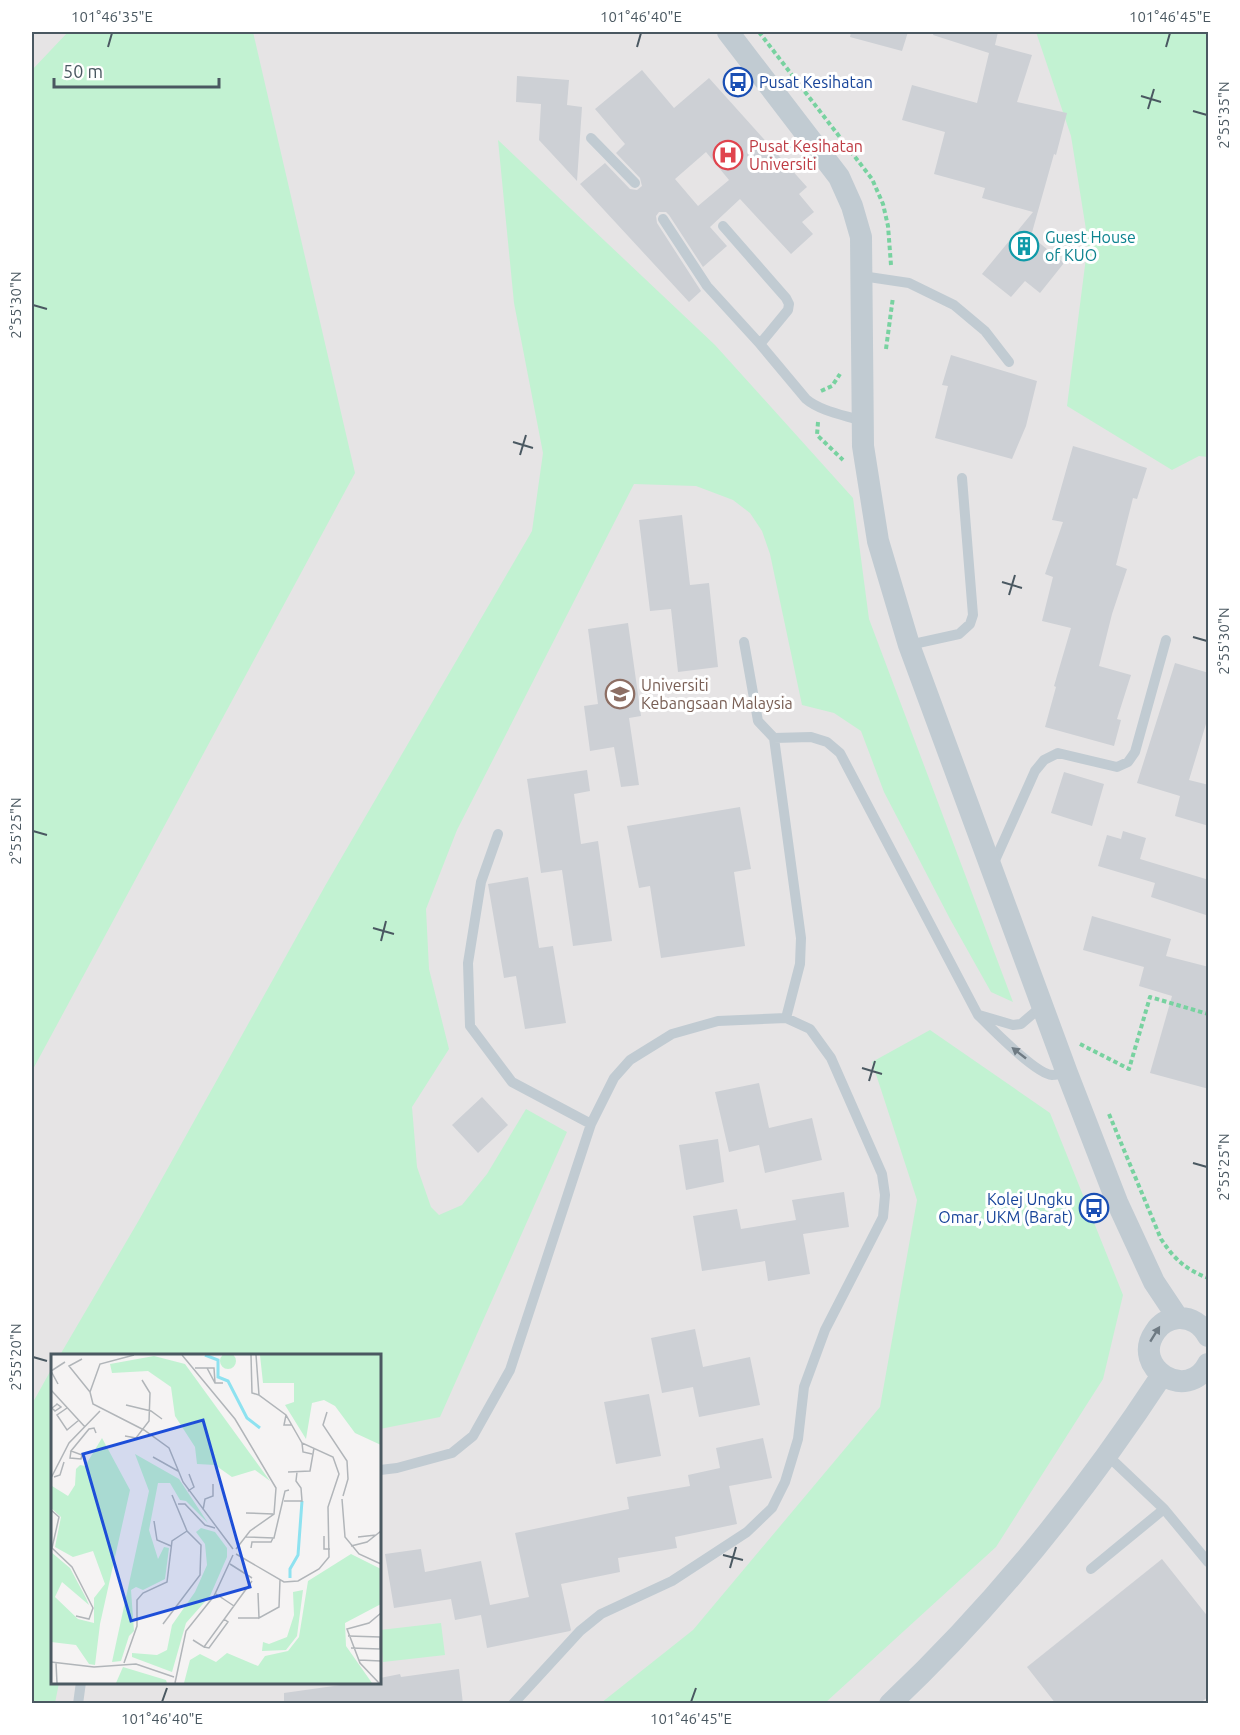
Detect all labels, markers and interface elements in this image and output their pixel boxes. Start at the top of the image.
text: 101°46'35"E [71,8,153,25]
text: 101°46'40"E [600,8,682,25]
text: 101°46'45"E [1129,8,1211,25]
scale bar [54,51,219,89]
text: 50 m [63,61,103,81]
bus stop icon: Pusat Kesihatan [722,66,754,98]
place label: Pusat Kesihatan [759,73,873,91]
text: 2°55'35"N [1215,81,1232,149]
place label: Pusat Kesihatan Universiti [749,137,863,173]
hospital icon: Pusat Kesihatan Universiti [712,139,744,171]
place label: Guest House of KUO [1045,228,1136,264]
building icon: Guest House of KUO [1008,230,1040,262]
text: 2°55'30"N [7,271,24,339]
text: 2°55'30"N [1215,607,1232,675]
place label: Universiti Kebangsaan Malaysia [641,676,793,712]
school or university icon: Universiti Kebangsaan Malaysia [604,678,636,710]
text: 2°55'25"N [7,797,24,865]
one-way arrow [1011,1046,1027,1059]
text: 2°55'25"N [1215,1133,1232,1201]
place label: Kolej Ungku Omar, UKM (Barat) [938,1190,1073,1227]
bus stop icon: Kolej Ungku Omar, UKM (Barat) [1078,1192,1110,1224]
text: 2°55'20"N [7,1323,24,1391]
one-way arrow [1150,1326,1161,1342]
inset map [51,1354,381,1684]
text: 101°46'40"E [121,1710,203,1727]
text: 101°46'45"E [650,1710,732,1727]

